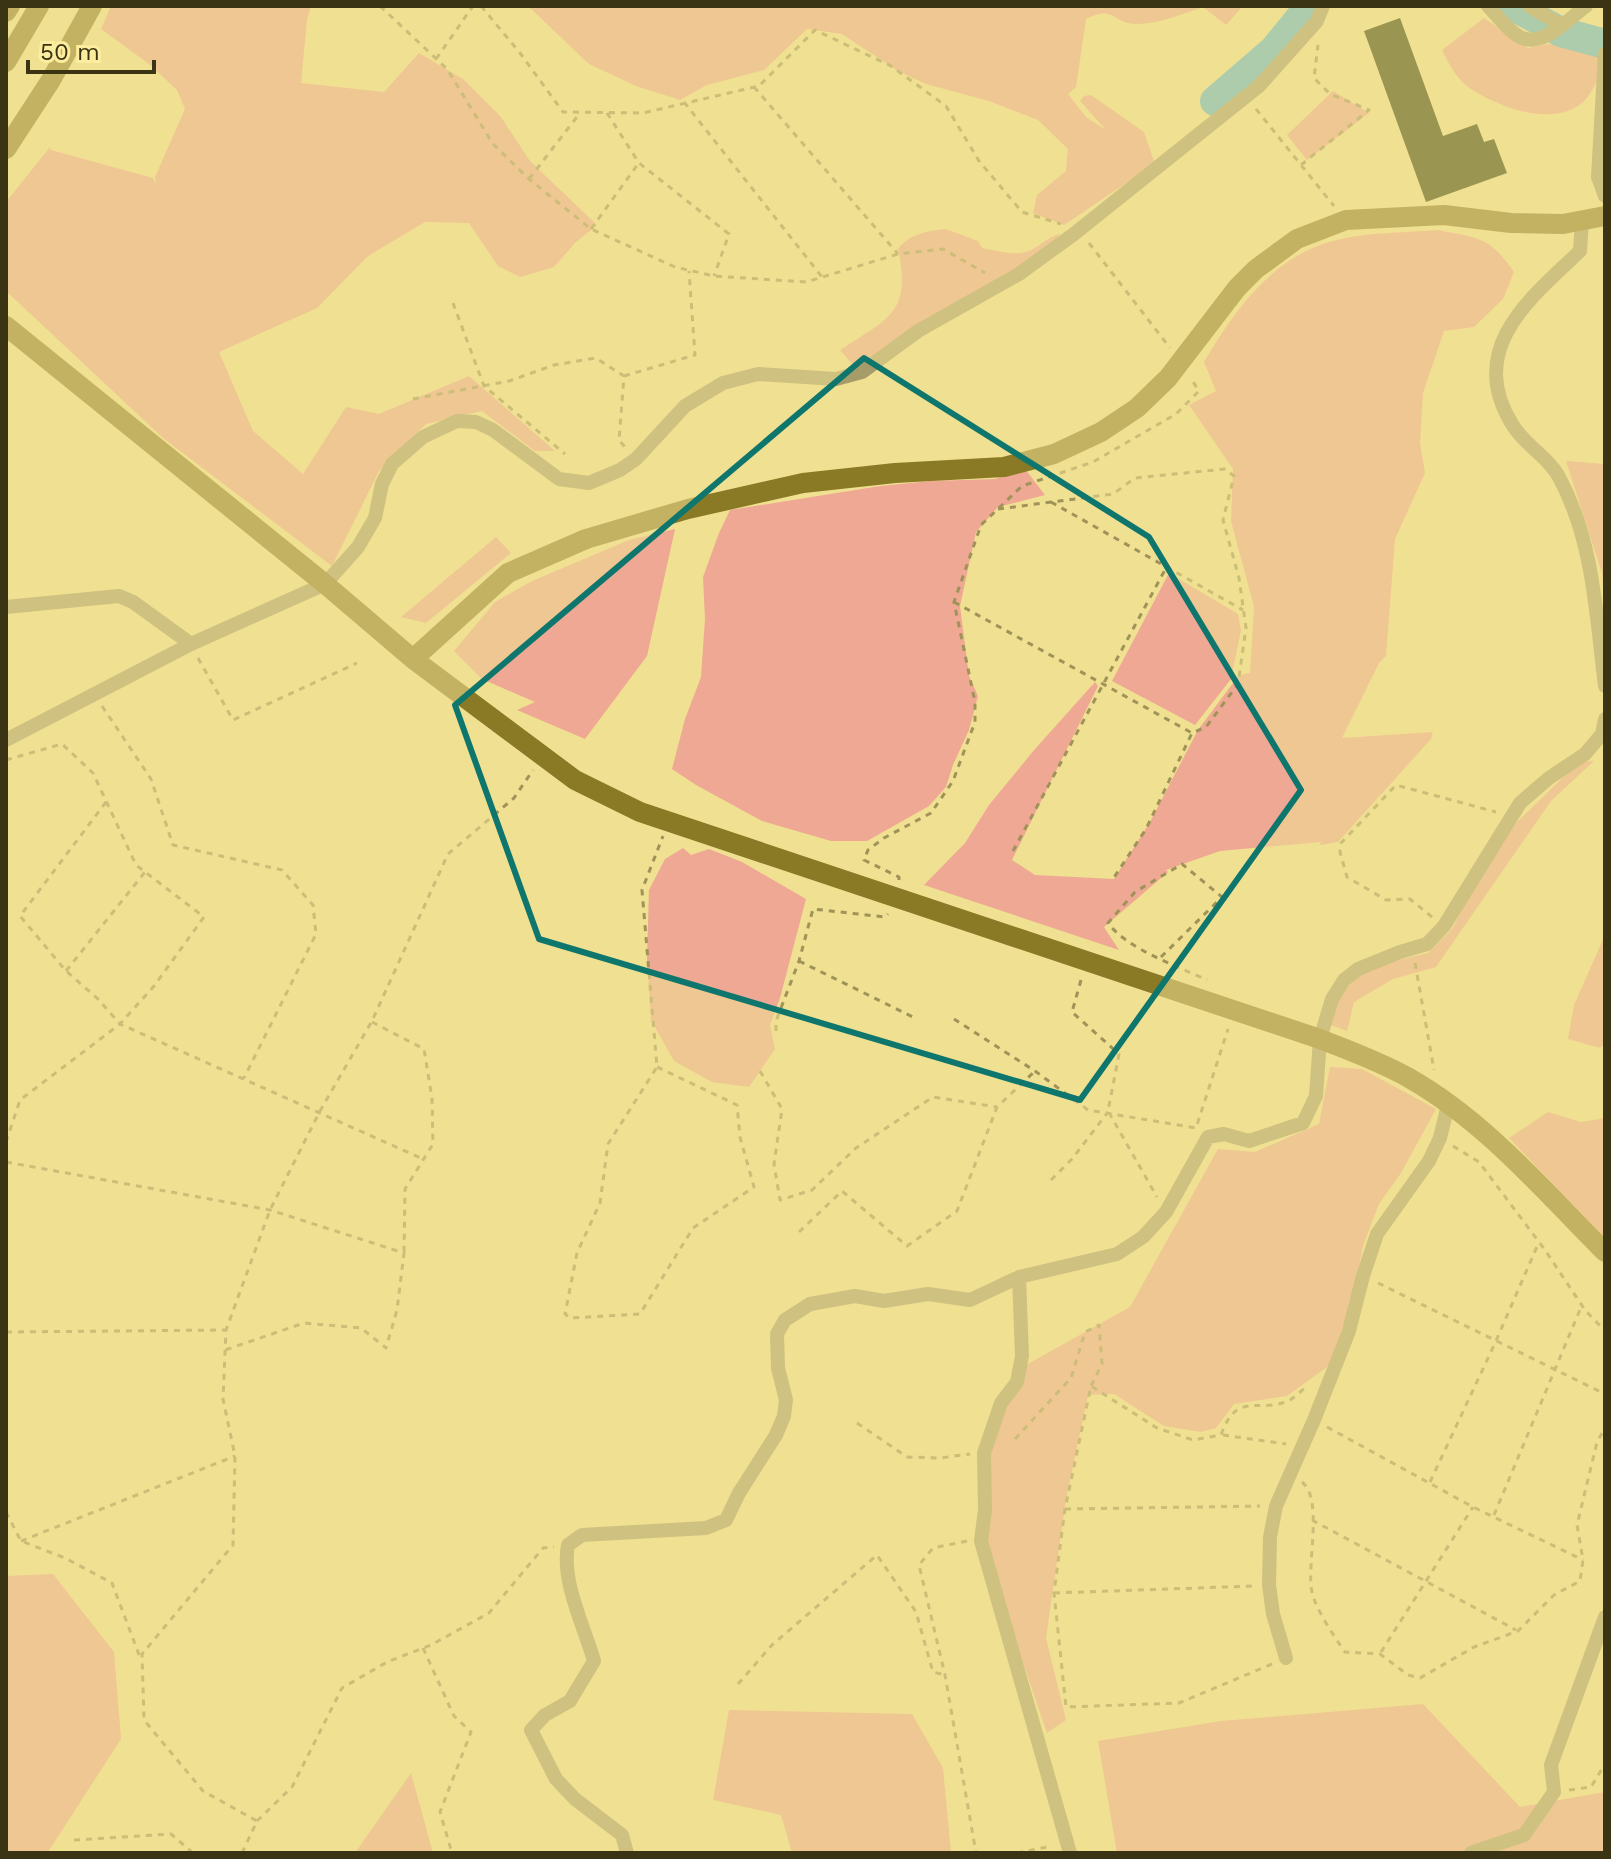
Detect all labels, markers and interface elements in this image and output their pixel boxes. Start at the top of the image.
scale bar [28,24,154,74]
text: 50 m [40,38,100,66]

